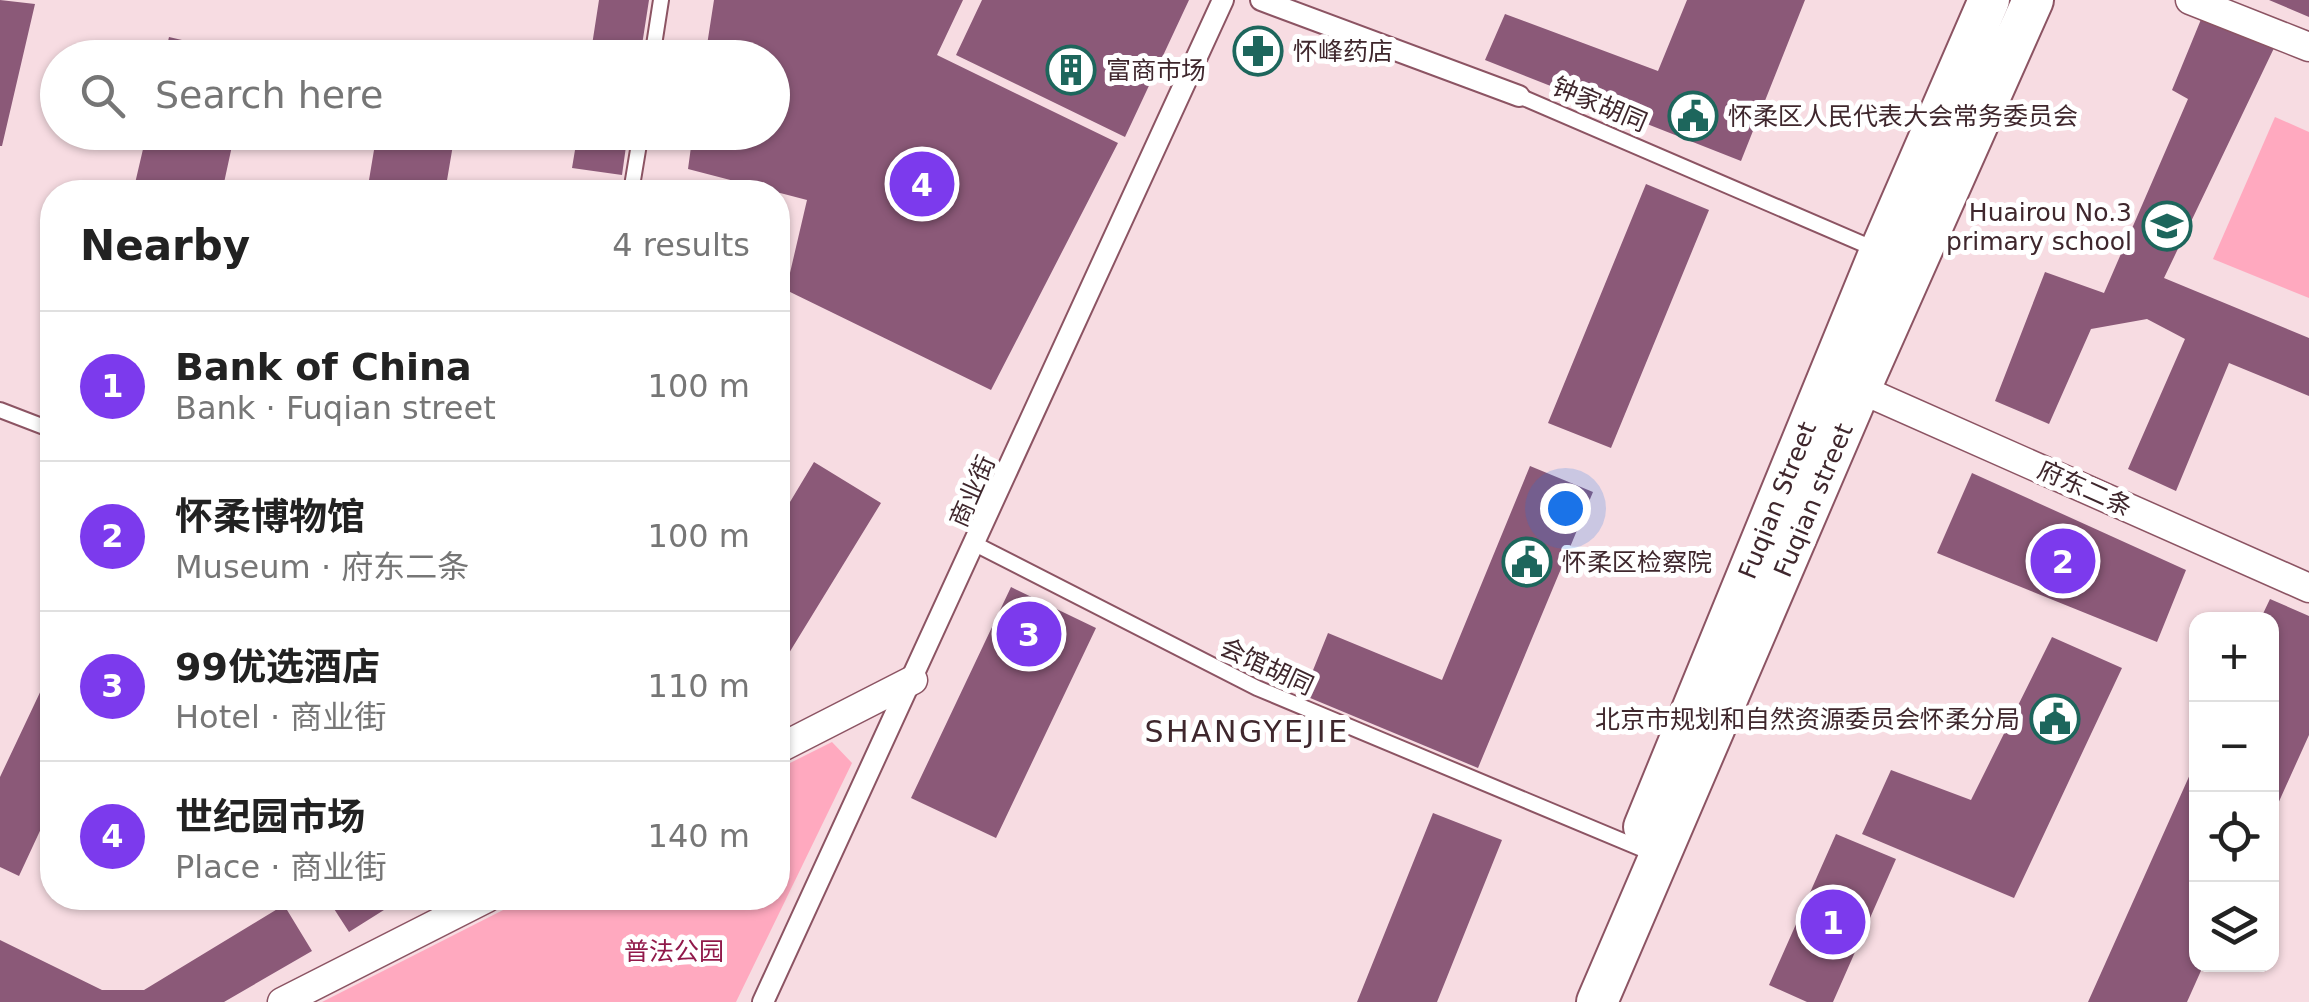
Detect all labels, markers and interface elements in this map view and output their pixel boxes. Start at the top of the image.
pharmacy icon: 怀峰药店 [1232,25,1284,77]
place label: 怀峰药店 [1293,37,1393,66]
search box [40,40,790,150]
building icon: 富商市场 [1045,44,1097,96]
place label: 富商市场 [1106,56,1206,85]
icon: search [75,68,130,123]
street label: 钟家胡同 [1548,72,1652,137]
text: Search here [155,73,383,117]
public building icon: 怀柔区人民代表大会常务委员会 [1667,90,1719,142]
place label: 怀柔区人民代表大会常务委员会 [1728,102,2078,131]
pin: 4 [890,146,954,222]
place label: Huairou No.3 primary school [1946,198,2132,256]
school or university icon: Huairou No.3 primary school [2141,200,2193,252]
text: Nearby [80,221,250,270]
text: 4 results [612,226,750,264]
text: Bank of China [175,345,472,389]
text: 1 [101,367,124,405]
text: 100 m [648,367,750,405]
text: Bank · Fuqian street [175,389,496,427]
street label: Fuqian Street [1733,417,1822,583]
street label: Fuqian street [1768,419,1859,581]
street label: 商业街 [944,451,1001,531]
street label: 府东二条 [2033,455,2136,522]
your location [1540,483,1591,534]
text: 怀柔博物馆 [175,495,365,539]
text: 2 [101,517,124,555]
text: 100 m [648,517,750,555]
pin: 2 [2030,524,2096,598]
public building icon: 怀柔区检察院 [1501,536,1553,588]
text: Museum · 府东二条 [175,548,469,586]
place label: 怀柔区检察院 [1562,548,1712,577]
pin: 3 [996,596,1062,672]
map controls [2189,612,2279,972]
button: + [2189,612,2279,702]
street label: 会馆胡同 [1215,632,1318,701]
text: 99优选酒店 [175,645,380,689]
text: 3 [101,667,124,705]
text: 110 m [648,667,750,705]
public building icon: 北京市规划和自然资源委员会怀柔分局 [2029,693,2081,745]
text: Hotel · 商业街 [175,698,386,736]
button: − [2189,702,2279,792]
place label: 北京市规划和自然资源委员会怀柔分局 [1595,705,2020,734]
district label: SHANGYEJIE [1144,714,1350,749]
button: locate [2189,792,2279,882]
text: 世纪园市场 [175,795,365,839]
text: 4 [101,817,124,855]
text: 140 m [648,817,750,855]
text: Place · 商业街 [175,848,387,886]
button: layers [2189,882,2279,972]
pin: 1 [1800,884,1866,960]
park label: 普法公园 [624,937,724,966]

